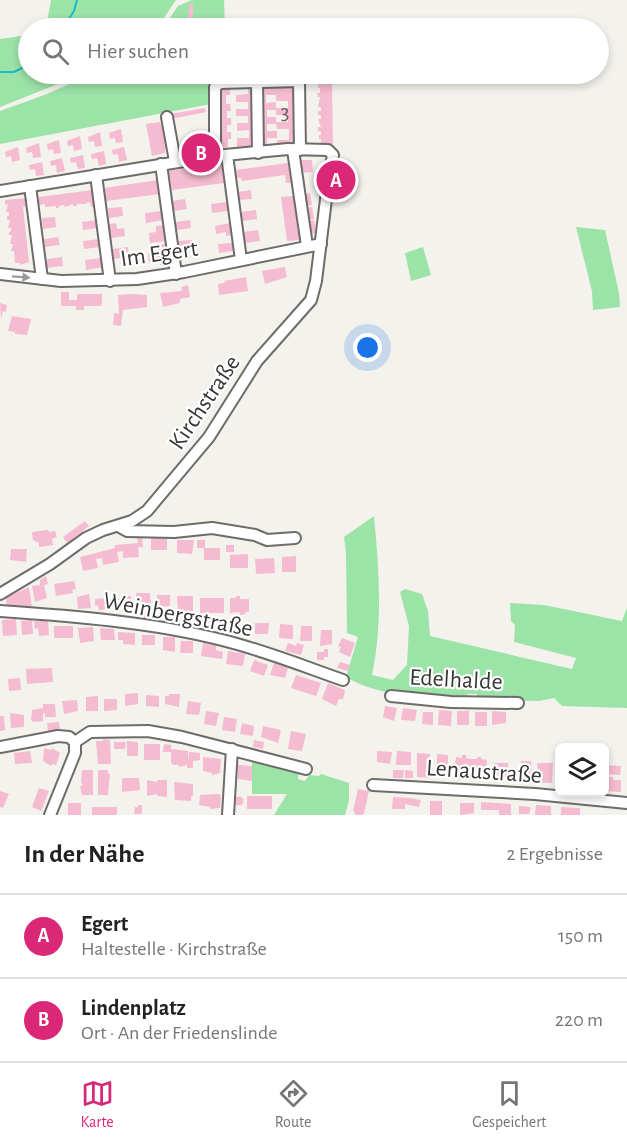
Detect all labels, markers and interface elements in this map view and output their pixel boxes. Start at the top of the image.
search box [18,18,609,84]
icon: search [39,35,72,68]
text: Hier suchen [87,40,189,62]
house number: 3 [281,102,289,123]
pin: B [182,130,220,176]
pin: A [316,158,356,202]
street label: Im Egert [119,237,200,271]
one-way arrow [12,272,31,282]
your location [353,333,382,362]
street label: Kirchstraße [165,351,245,454]
street label: Weinbergstraße [101,589,255,641]
street label: Edelhalde [409,666,503,694]
map controls [555,743,609,797]
button: layers [555,743,609,797]
street label: Lenaustraße [425,756,543,788]
text: In der Nähe [24,841,144,867]
text: 2 Ergebnisse [506,844,603,864]
text: Egert [81,913,128,935]
text: A [38,926,50,946]
text: 150 m [558,926,603,946]
text: Haltestelle · Kirchstraße [81,939,267,959]
text: Lindenplatz [81,997,186,1019]
text: B [38,1010,49,1030]
text: 220 m [555,1010,603,1030]
text: Ort · An der Friedenslinde [81,1023,277,1043]
tab: Karte [81,1077,114,1132]
tab: Route [275,1077,311,1132]
tab: Gespeichert [472,1077,546,1132]

